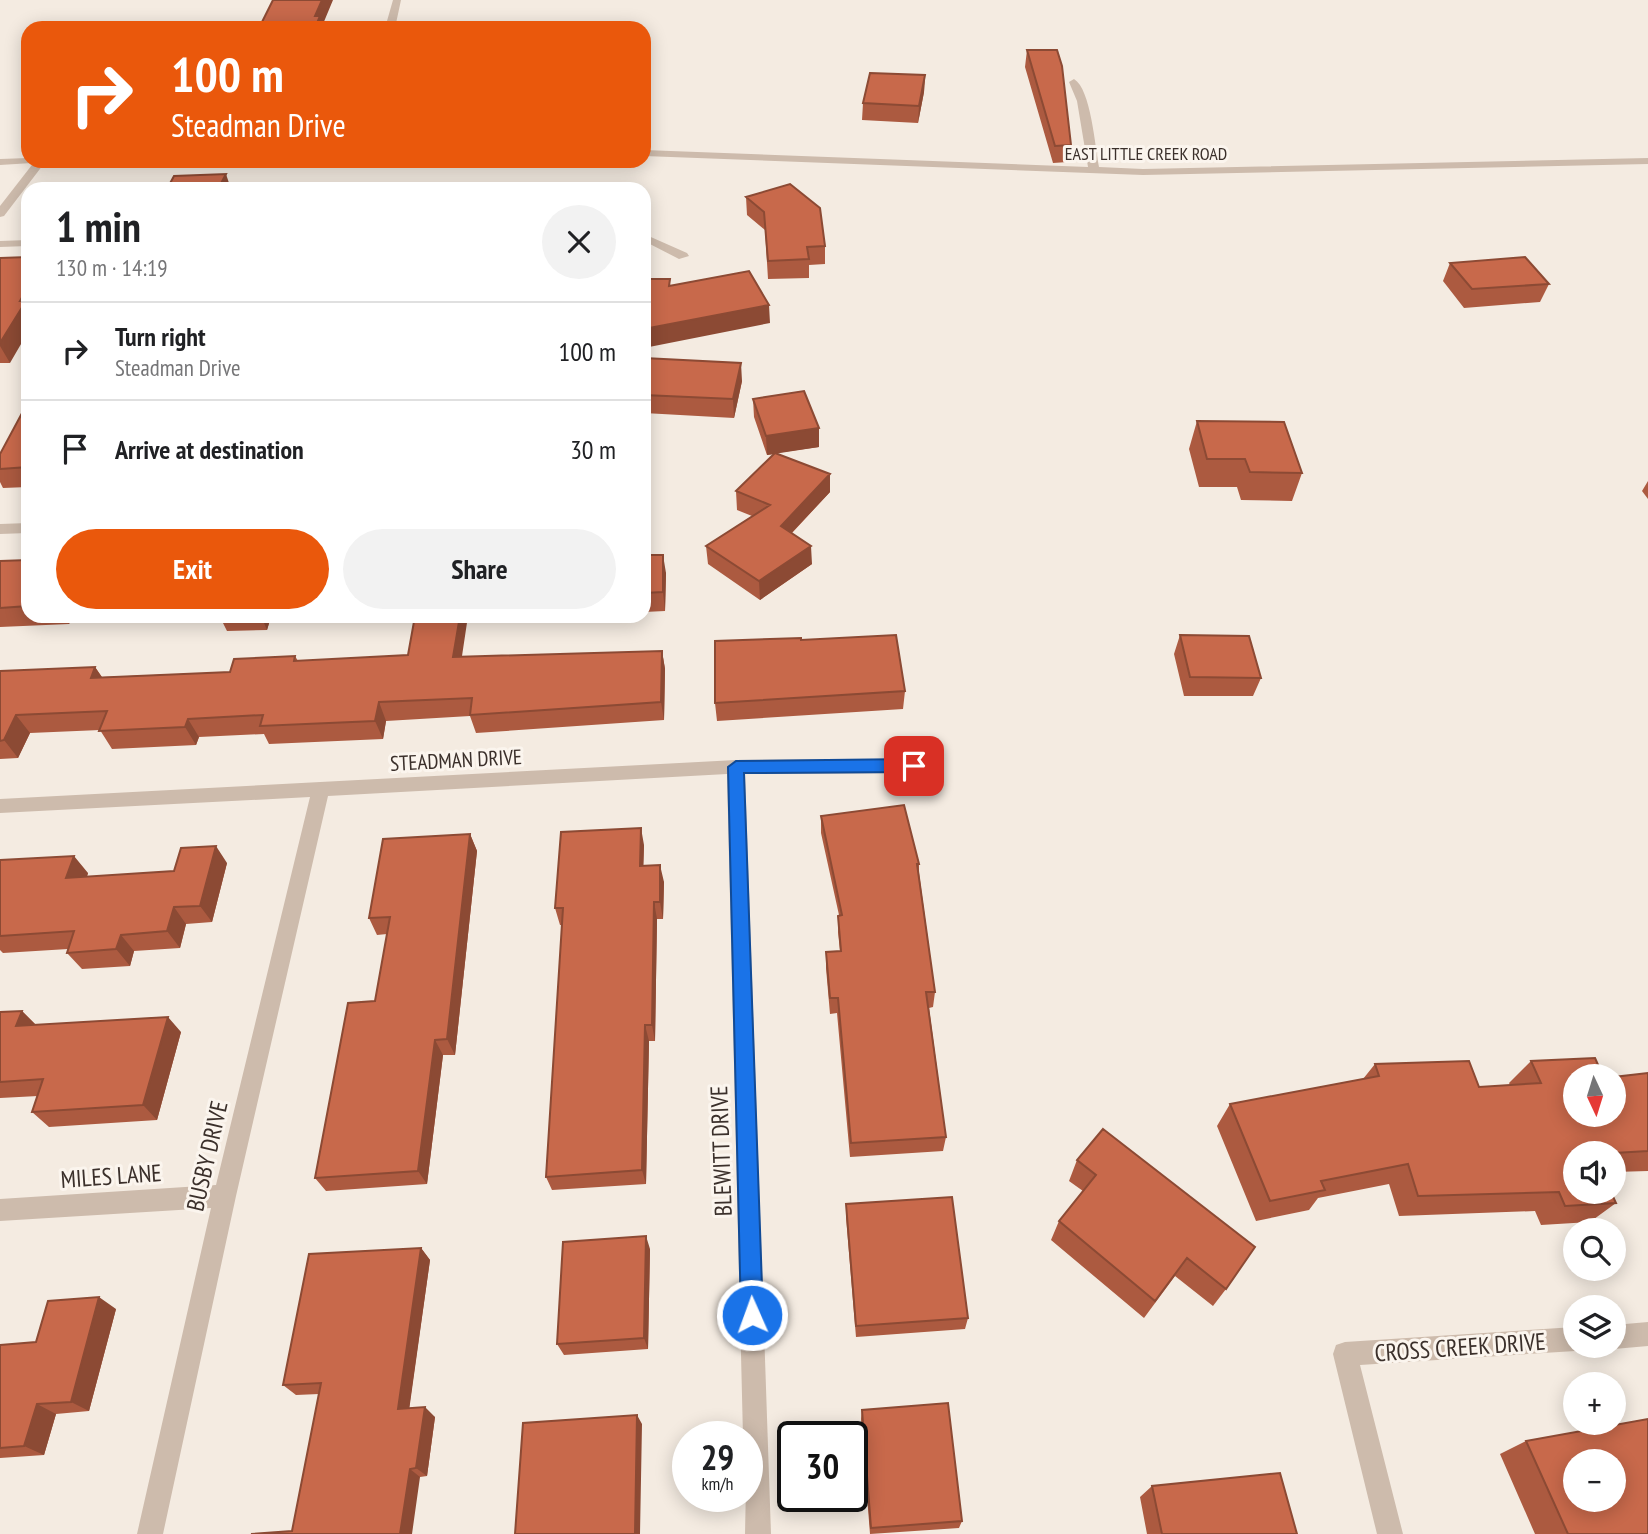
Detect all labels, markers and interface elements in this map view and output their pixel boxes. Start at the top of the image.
text: 100 m [171,42,284,106]
icon: right [56,49,147,140]
text: Steadman Drive [171,104,346,146]
street label: EAST LITTLE CREEK ROAD [1065,142,1227,165]
text: 1 min [56,199,141,254]
button: close [542,205,616,279]
text: 130 m · 14:19 [56,253,168,282]
text: Turn right [115,320,206,353]
icon: right [56,332,94,370]
text: 100 m [558,335,616,368]
text: Steadman Drive [115,353,241,382]
icon: arrive [56,430,94,468]
text: Arrive at destination [115,433,304,466]
text: 30 m [570,433,616,466]
button: Exit [56,529,329,609]
button: Share [343,529,616,609]
pin [884,736,944,796]
street label: STEADMAN DRIVE [389,743,523,777]
icon: arrive [895,747,933,785]
north arrow [1563,1064,1626,1127]
map controls [1563,1064,1626,1512]
street label: BLEWITT DRIVE [703,1085,739,1217]
street label: BUSBY DRIVE [179,1098,235,1214]
button: sound [1563,1141,1626,1204]
street label: MILES LANE [59,1157,163,1195]
button: search [1563,1218,1626,1281]
position arrow [715,1278,789,1352]
button: layers [1563,1295,1626,1358]
street label: CROSS CREEK DRIVE [1374,1326,1546,1368]
button: + [1563,1372,1626,1435]
speed limit sign: 30 [777,1421,868,1512]
text: 29 [701,1434,734,1480]
button: − [1563,1449,1626,1512]
text: km/h [702,1472,733,1495]

